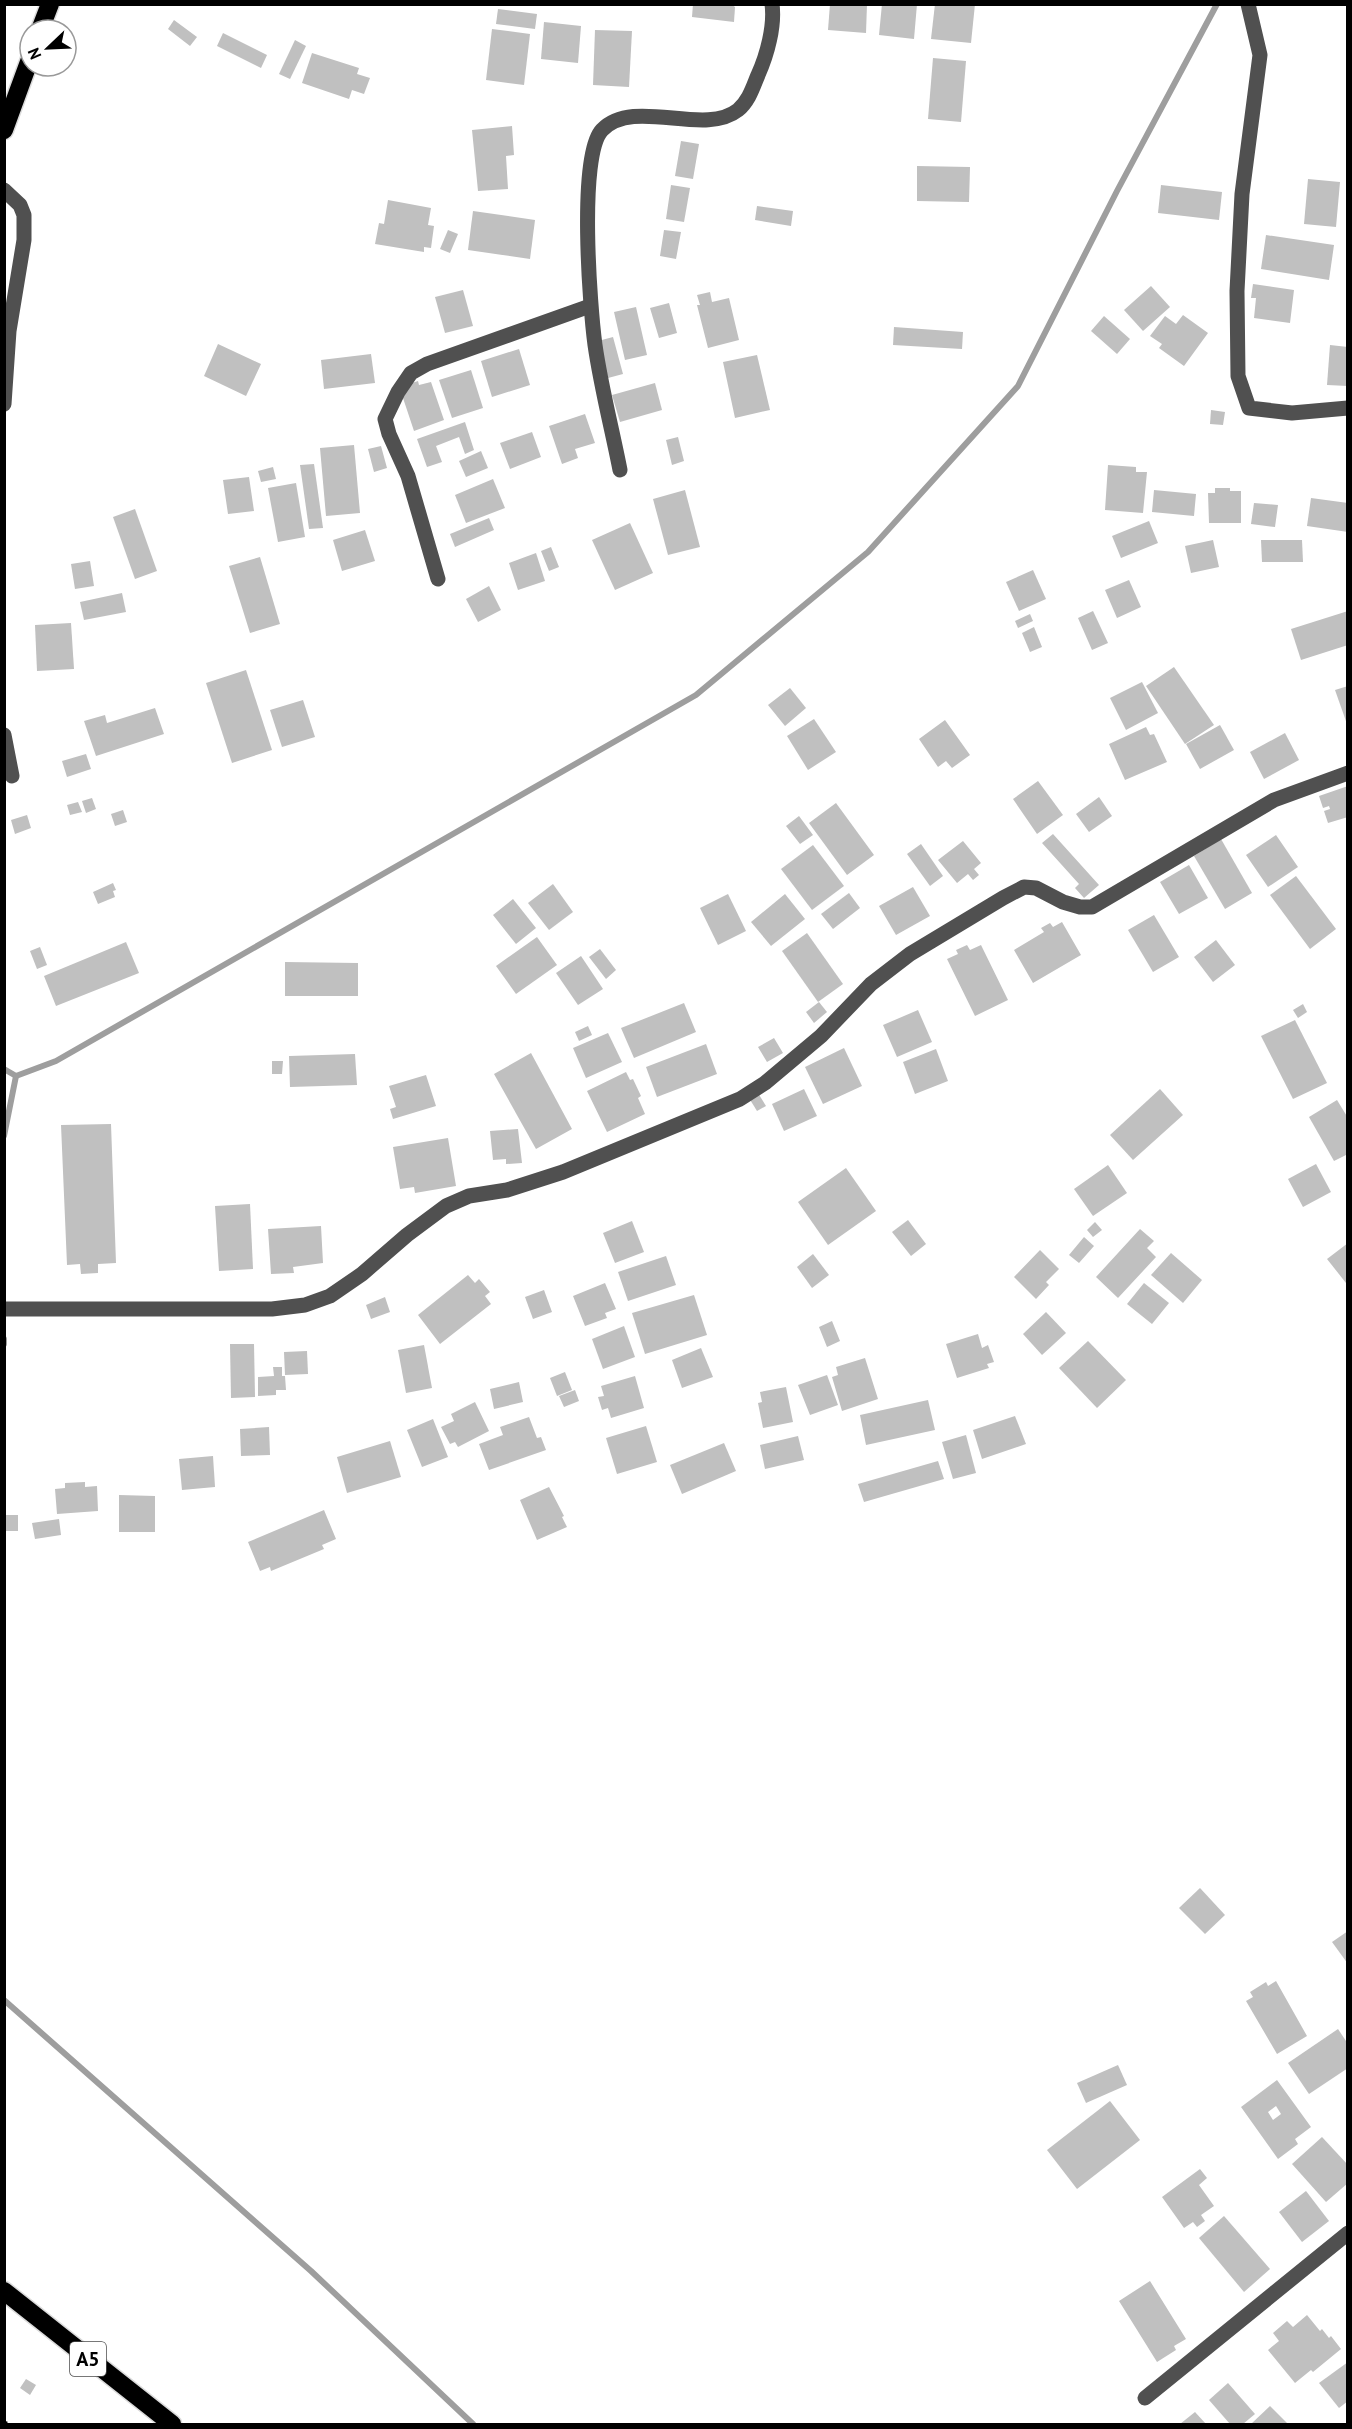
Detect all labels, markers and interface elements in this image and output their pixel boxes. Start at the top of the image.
north arrow [18,18,78,78]
text: N [23,45,45,63]
road number: A5 [70,2342,106,2376]

